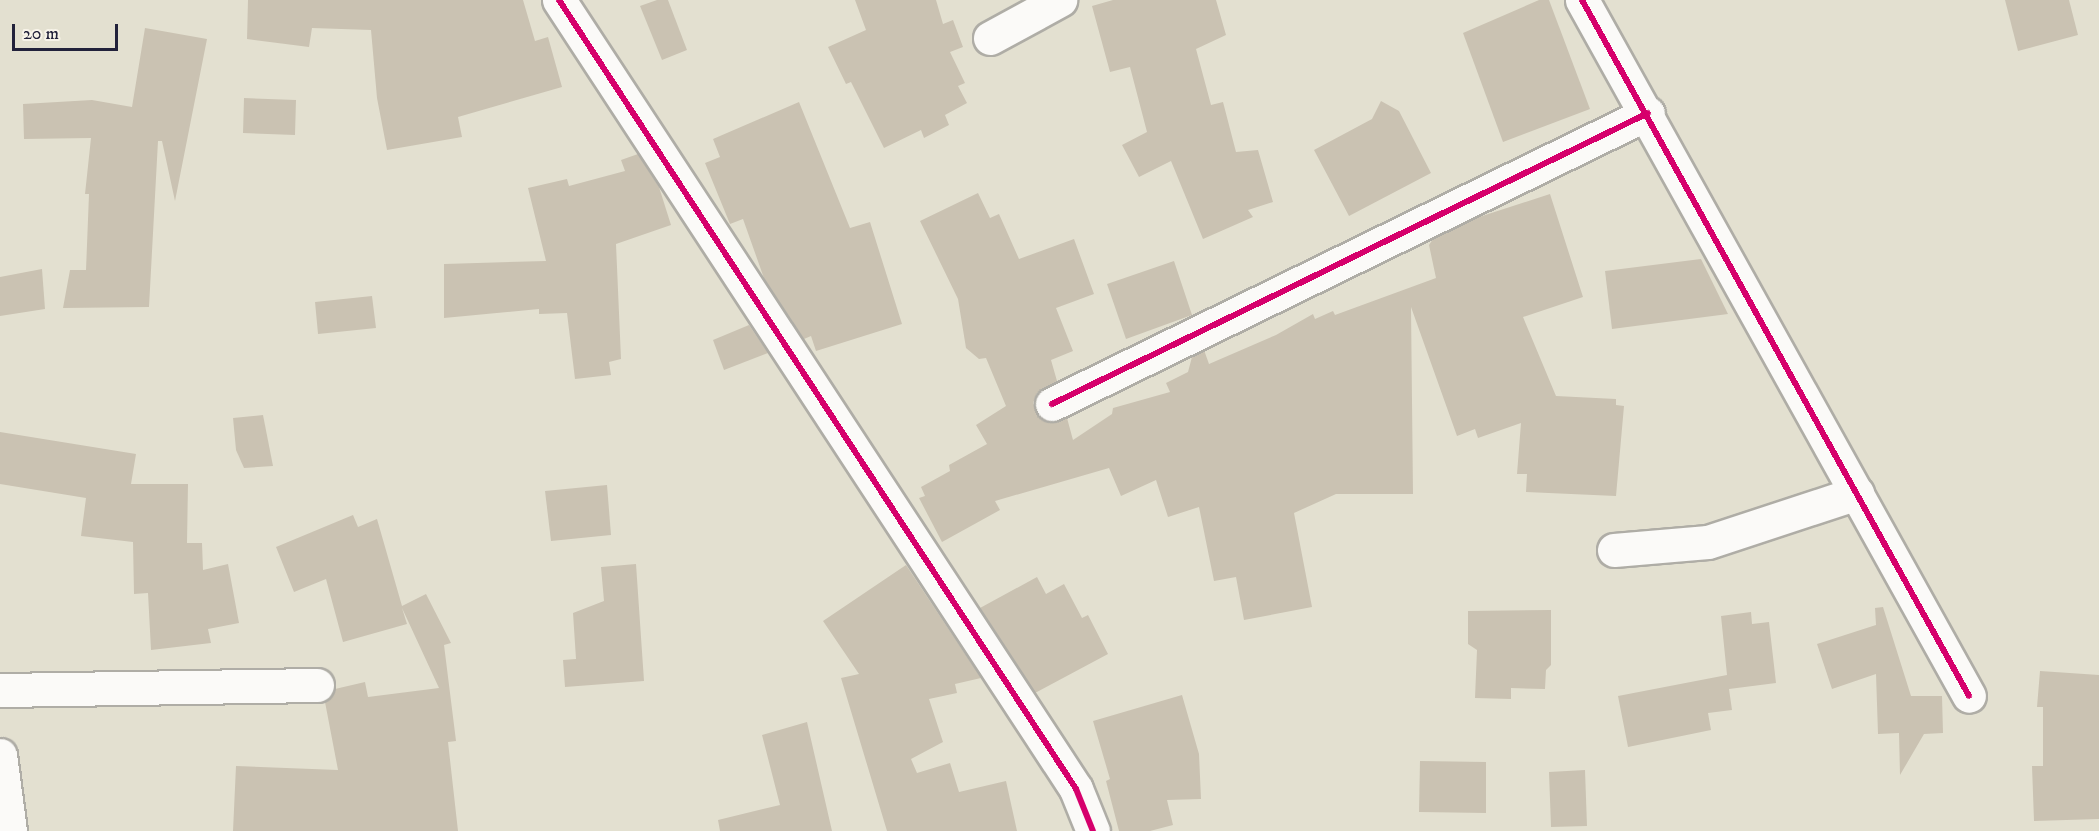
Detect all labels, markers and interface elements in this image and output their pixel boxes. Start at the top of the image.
scale bar [15,12,122,50]
text: 20 m [23,23,59,45]

